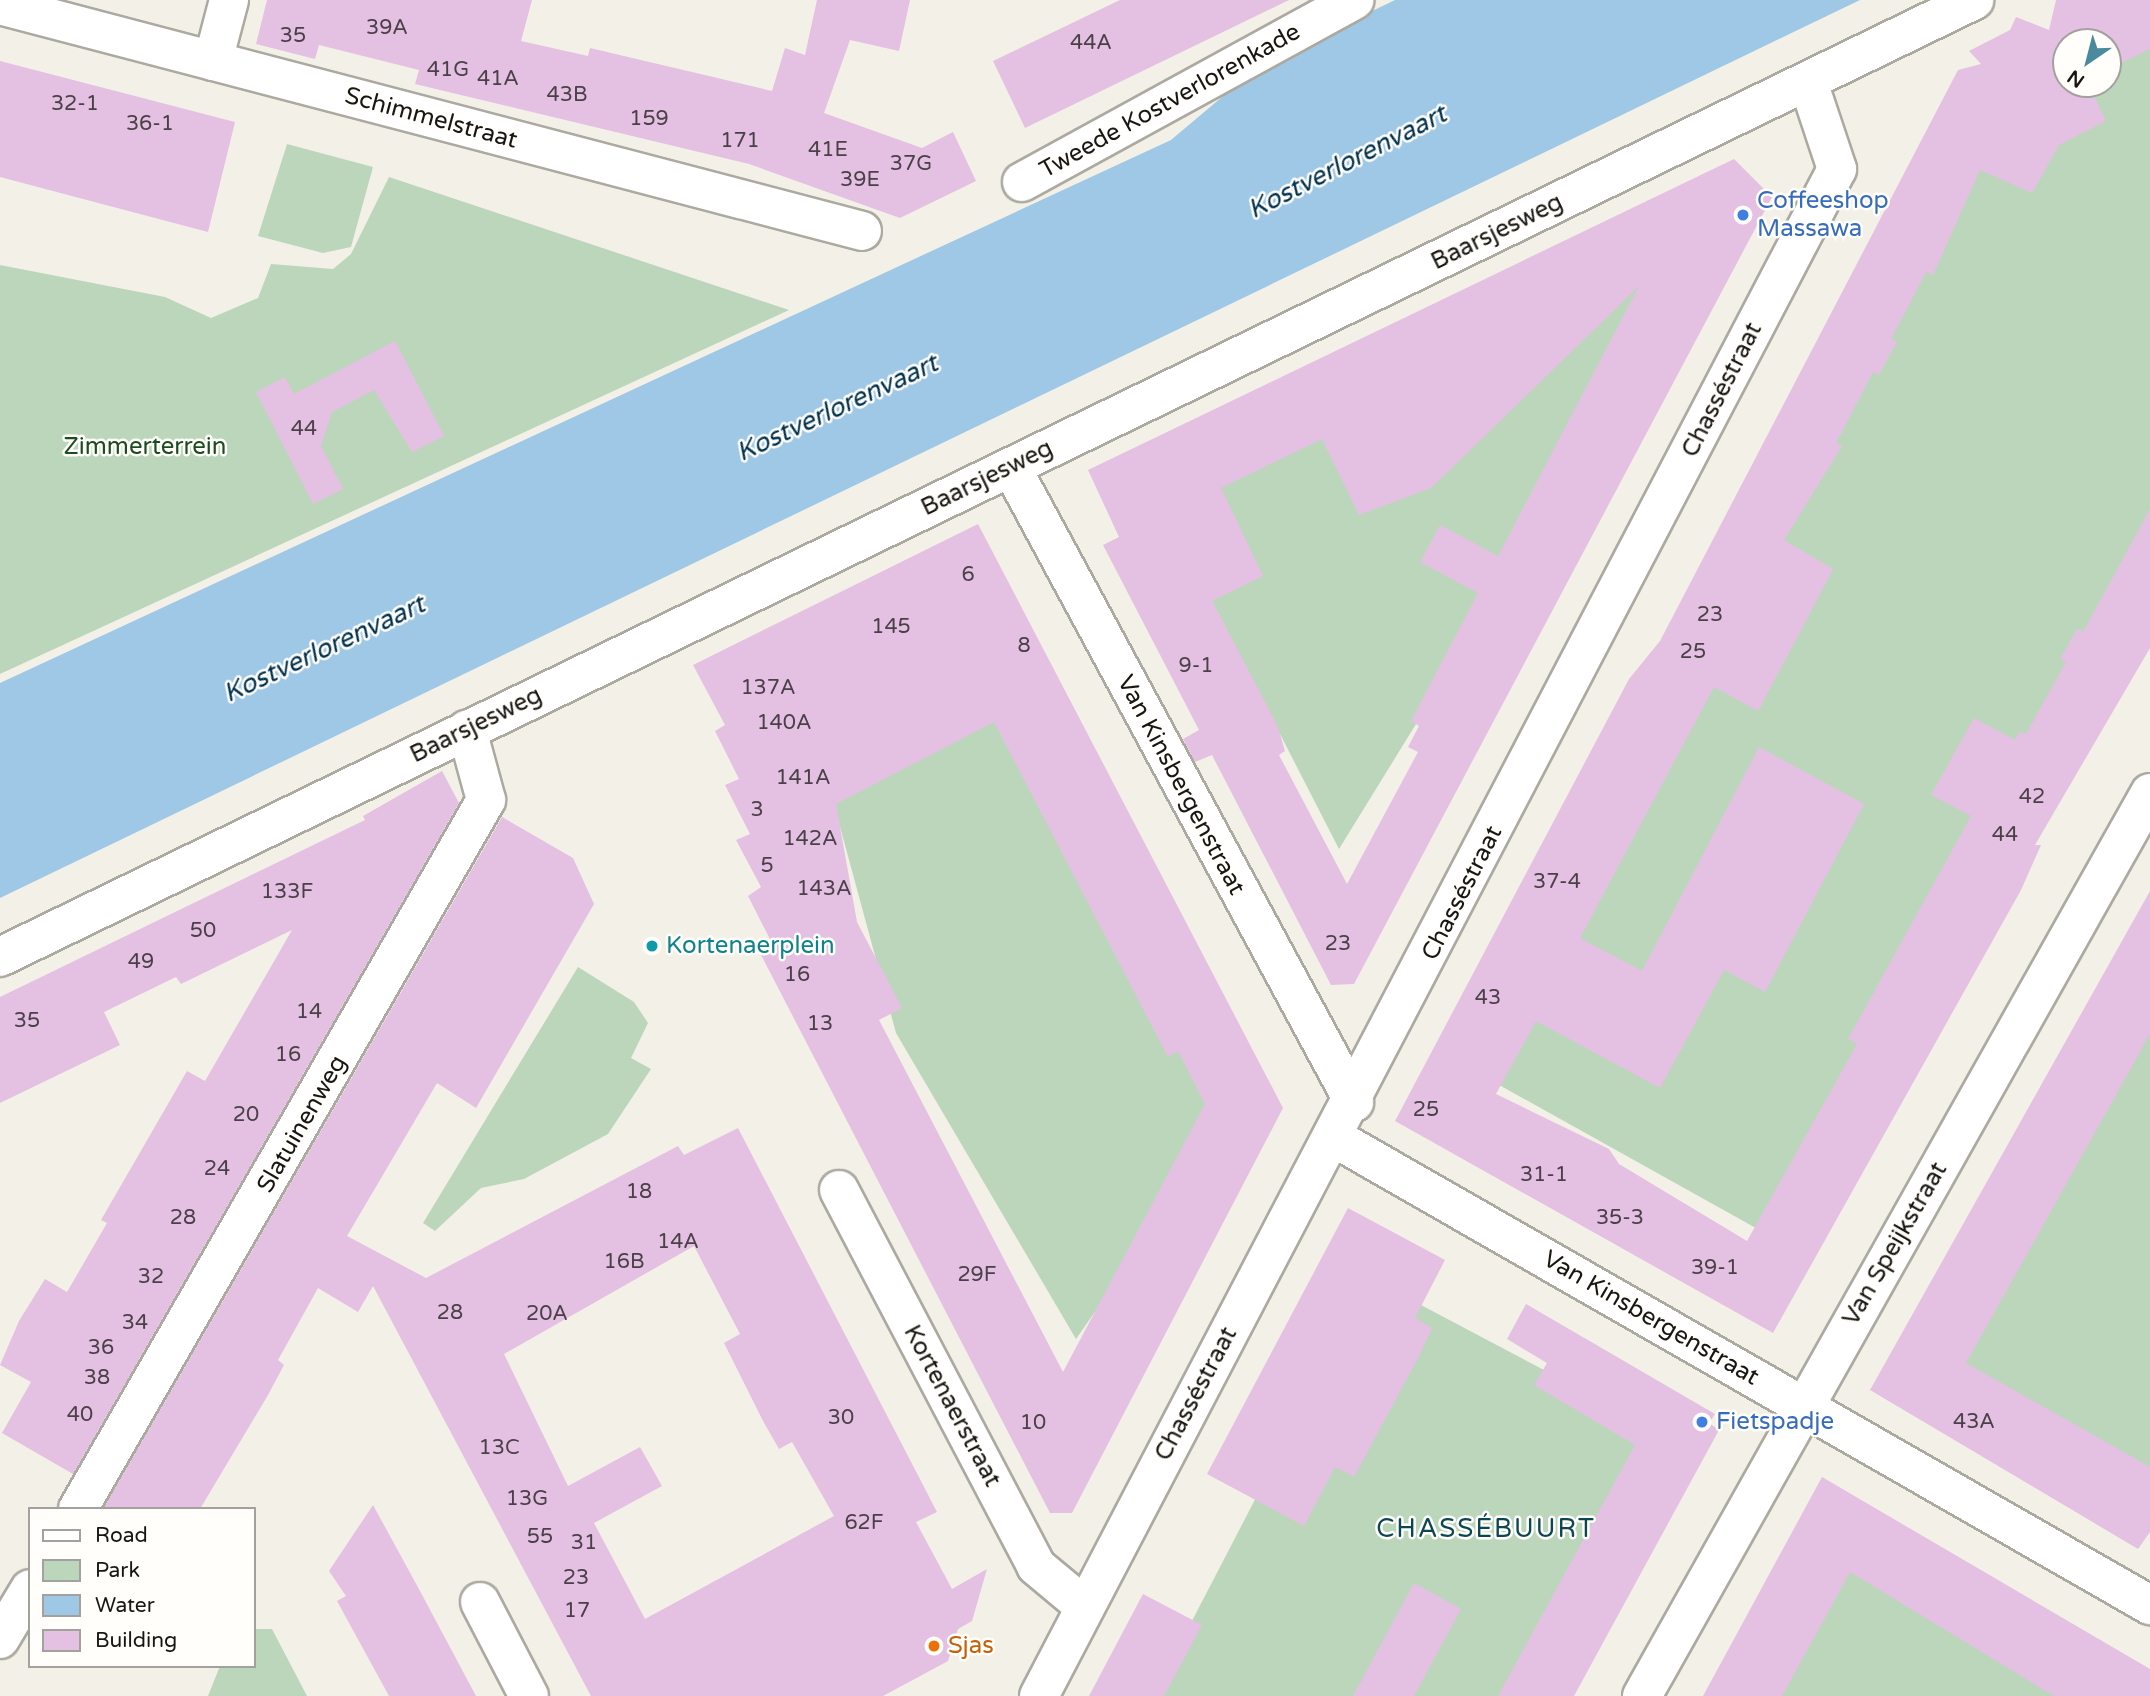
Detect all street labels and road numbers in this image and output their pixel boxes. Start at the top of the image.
street label: Tweede Kostverlorenkade [1035,17,1305,185]
street label: Schimmelstraat [342,81,520,155]
street label: Baarsjesweg [1426,188,1568,276]
street label: Chasséstraat [1676,318,1768,462]
street label: Baarsjesweg [916,434,1058,522]
street label: Van Kinsbergenstraat [1111,670,1251,900]
street label: Baarsjesweg [405,681,547,769]
street label: Chasséstraat [1416,821,1508,965]
street label: Slatuinenweg [251,1050,353,1198]
street label: Van Speijkstraat [1837,1157,1953,1331]
street label: Van Kinsbergenstraat [1538,1244,1764,1392]
street label: Kortenaerstraat [897,1320,1007,1492]
street label: Chasséstraat [1149,1322,1243,1466]

